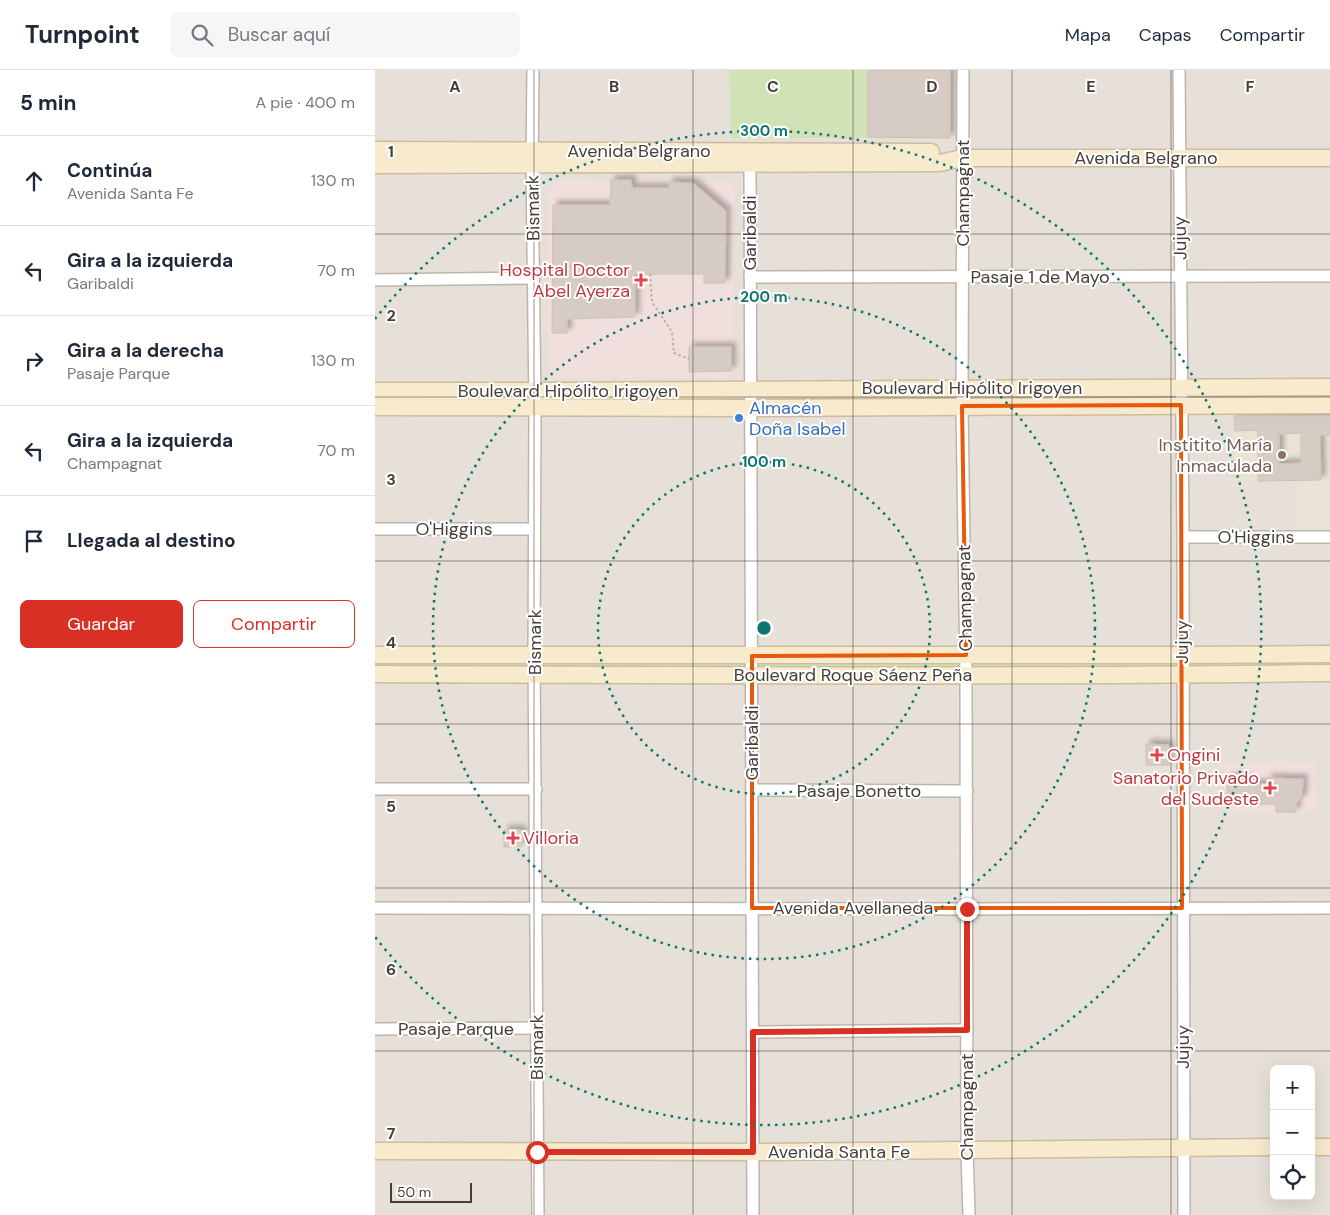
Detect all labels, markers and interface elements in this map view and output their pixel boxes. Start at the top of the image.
search box [170,12,520,57]
text: Turnpoint [25,19,140,50]
icon: search [188,21,216,49]
text: Buscar aquí [228,22,330,47]
text: Mapa [1065,23,1111,47]
text: Capas [1139,23,1192,47]
text: Compartir [1220,23,1305,47]
text: A [449,76,461,97]
text: B [609,76,619,97]
text: C [767,76,779,97]
text: D [926,76,938,97]
text: E [1086,76,1096,97]
text: F [1246,76,1255,97]
text: 5 min [20,89,76,117]
text: A pie · 400 m [255,92,355,113]
text: 300 m [740,121,788,141]
street label: Avenida Belgrano [567,139,711,163]
street label: Champagnat [951,139,975,247]
text: 1 [388,141,394,162]
street label: Avenida Belgrano [1074,146,1218,170]
text: Continúa [67,158,152,183]
icon: ahead [20,167,48,195]
text: 130 m [311,170,355,191]
street label: Bismark [520,175,546,241]
text: Avenida Santa Fe [67,183,194,204]
street label: Garibaldi [738,195,762,271]
street label: Jujuy [1168,216,1192,260]
text: Gira a la izquierda [67,248,233,273]
icon: left [20,257,48,285]
place label: Hospital Doctor Abel Ayerza [500,258,630,303]
text: 70 m [317,260,355,281]
street label: Pasaje 1 de Mayo [970,265,1110,289]
text: Garibaldi [67,273,134,294]
marker: Hospital Doctor Abel Ayerza [634,273,648,287]
text: 200 m [740,287,788,307]
text: 2 [386,305,396,326]
text: Gira a la derecha [67,338,224,363]
icon: right [20,347,48,375]
text: 130 m [311,350,355,371]
text: Pasaje Parque [67,363,170,384]
street label: Boulevard Hipólito Irigoyen [862,376,1082,400]
street label: Boulevard Hipólito Irigoyen [458,379,678,403]
place label: Almacén Doña Isabel [749,396,846,441]
marker: Almacén Doña Isabel [733,412,745,424]
text: Gira a la izquierda [67,428,233,453]
place label: Institito María Inmaculada [1158,433,1272,478]
icon: left [20,437,48,465]
text: 70 m [317,440,355,461]
marker: Institito María Inmaculada [1276,449,1288,461]
text: 100 m [742,452,786,472]
text: Champagnat [67,453,162,474]
text: 3 [386,469,396,490]
street label: O'Higgins [415,517,493,541]
street label: O'Higgins [1217,525,1295,549]
icon: arrive [20,527,48,555]
text: Llegada al destino [67,528,236,553]
street label: Champagnat [952,544,978,652]
button: Guardar [20,600,183,648]
button: Compartir [193,600,355,648]
street label: Bismark [523,609,547,675]
centre of rings [755,619,773,637]
street label: Jujuy [1170,620,1194,664]
text: 4 [386,632,396,653]
street label: Boulevard Roque Sáenz Peña [734,663,972,687]
street label: Garibaldi [740,705,764,781]
place label: Ongini [1167,743,1220,767]
marker: Ongini [1151,749,1163,761]
place label: Sanatorio Privado del Sudeste [1113,766,1259,811]
street label: Pasaje Bonetto [797,779,921,803]
marker: Sanatorio Privado del Sudeste [1263,781,1277,795]
text: 5 [386,796,396,817]
place label: Villoria [523,826,579,850]
marker: Villoria [507,832,519,844]
street label: Avenida Avellaneda [773,896,933,920]
route end [956,898,979,921]
text: 6 [386,959,396,980]
street label: Bismark [525,1014,549,1080]
street label: Pasaje Parque [398,1017,514,1041]
street label: Jujuy [1171,1025,1195,1069]
street label: Champagnat [955,1053,979,1161]
map controls [1270,1065,1315,1200]
button: + [1270,1065,1315,1110]
button: − [1270,1110,1315,1155]
text: 7 [387,1123,396,1144]
street label: Avenida Santa Fe [768,1140,910,1164]
route start [526,1141,549,1164]
button: locate [1270,1155,1315,1200]
scale bar [390,1180,473,1203]
text: 50 m [397,1183,431,1201]

